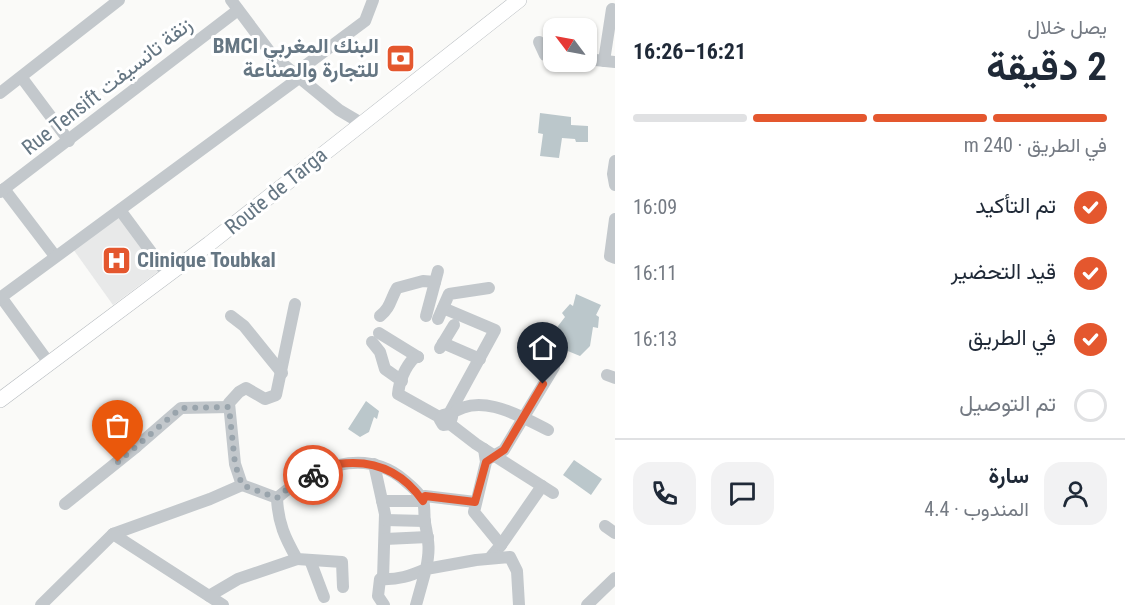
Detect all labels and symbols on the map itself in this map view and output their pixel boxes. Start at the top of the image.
street label: Rue Tensift زنقة تانسيفت [17,12,197,161]
north arrow [543,18,597,72]
place label: BMCI البنك المغربي للتجارة والصناعة [213,34,379,83]
bank icon: BMCI البنك المغربي للتجارة والصناعة [384,42,416,74]
street label: Route de Targa [220,143,332,239]
hospital icon: Clinique Toubkal [100,244,132,276]
place label: Clinique Toubkal [137,248,276,272]
pin [517,322,568,384]
pin [92,400,143,462]
courier [283,445,343,505]

